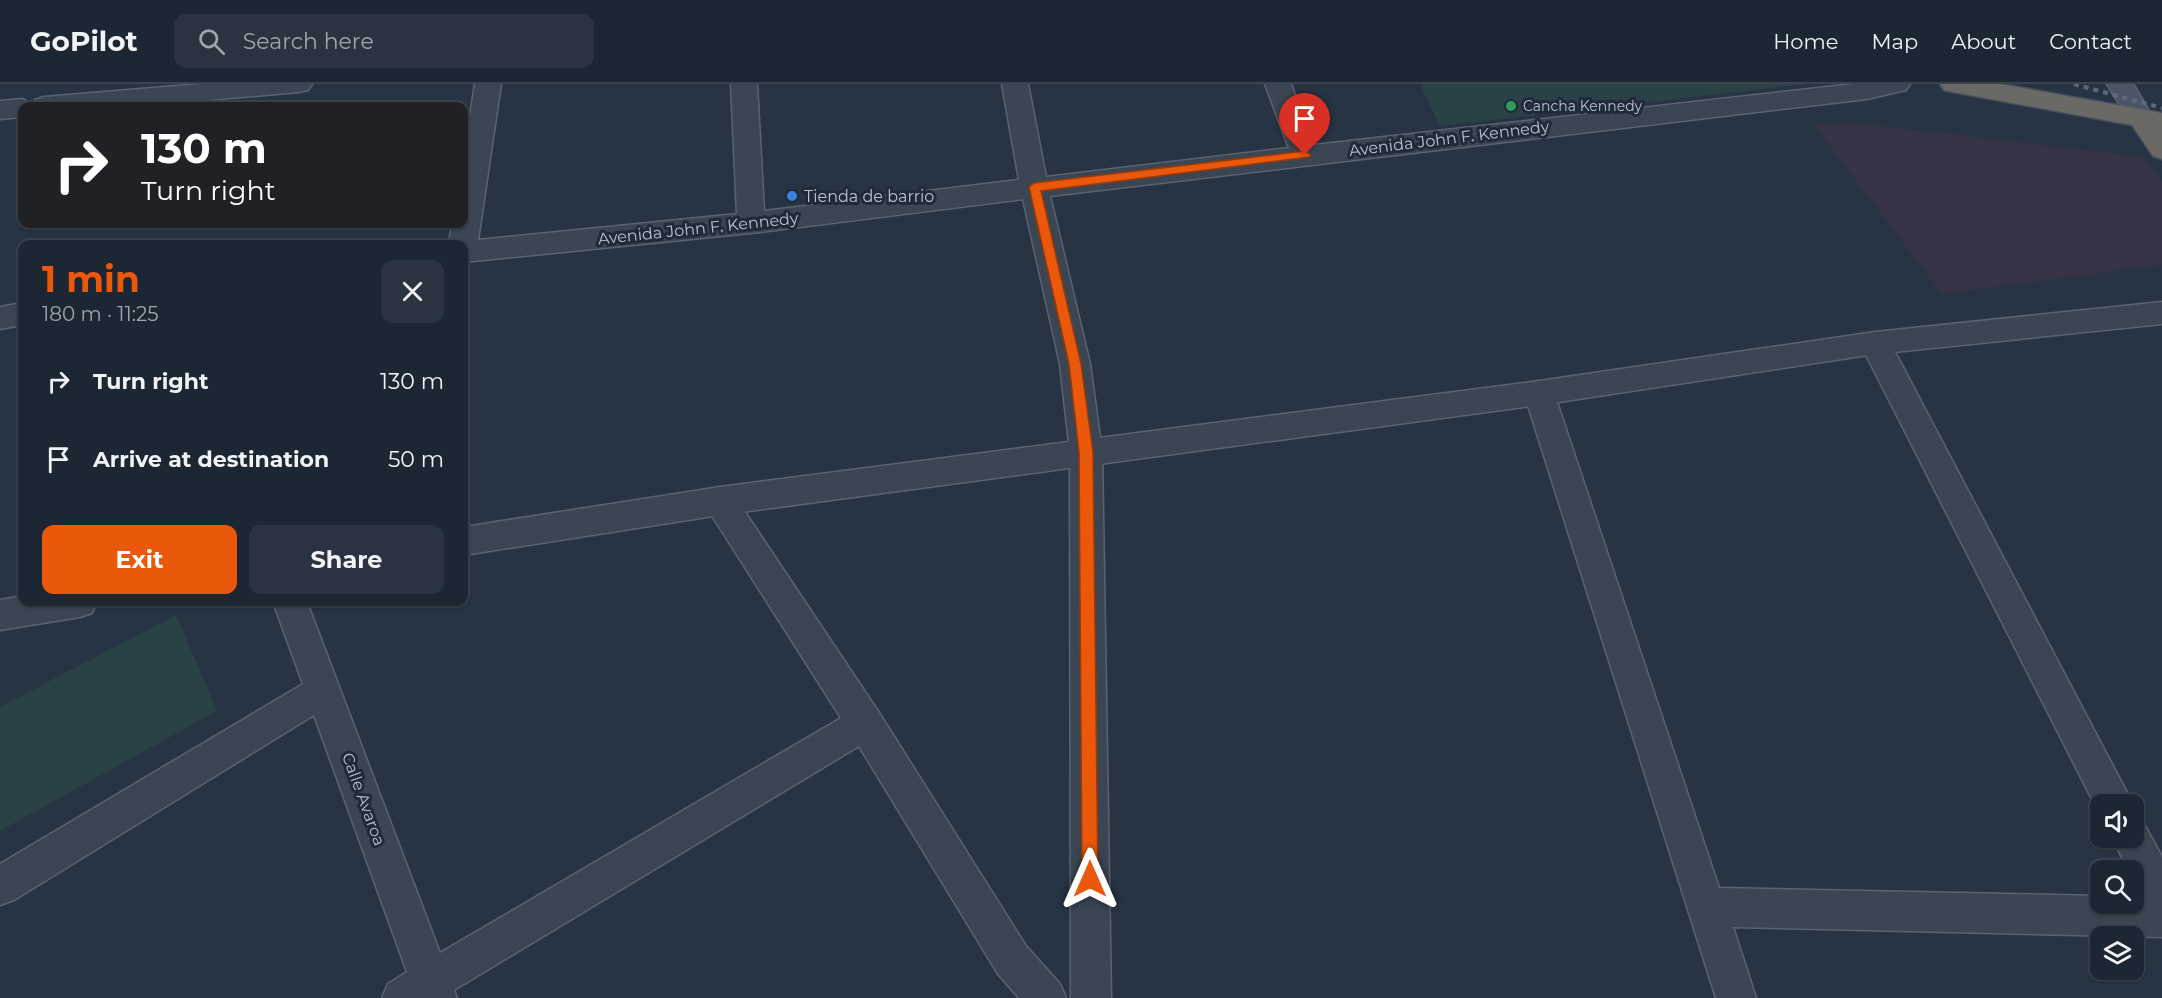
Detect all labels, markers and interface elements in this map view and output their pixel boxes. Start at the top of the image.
search box [174,14,594,68]
text: GoPilot [30,24,138,58]
icon: search [195,25,228,58]
text: Search here [243,28,374,55]
text: Home [1773,29,1838,54]
text: Map [1871,29,1918,54]
text: About [1951,29,2016,54]
text: Contact [2049,29,2132,54]
pin [1279,93,1330,155]
place label: Cancha Kennedy [1523,97,1643,115]
marker: Cancha Kennedy [1504,99,1518,113]
icon: arrive [1288,102,1321,135]
street label: Avenida John F. Kennedy [1348,117,1551,160]
text: 130 m [141,122,267,174]
icon: right [42,126,120,204]
text: Turn right [141,174,276,207]
place label: Tienda de barrio [804,187,934,206]
marker: Tienda de barrio [785,189,799,203]
street label: Avenida John F. Kennedy [597,208,800,248]
text: 1 min [42,257,140,301]
button: close [381,260,444,323]
text: 180 m · 11:25 [42,302,159,326]
icon: right [42,365,75,398]
text: Turn right [93,368,208,395]
text: 130 m [380,368,444,395]
icon: arrive [42,443,75,476]
text: Arrive at destination [93,446,329,473]
text: 50 m [388,446,444,473]
button: Exit [42,525,237,594]
button: Share [249,525,444,594]
street label: Calle Avaroa [338,750,389,848]
map controls [2090,794,2144,980]
button: sound [2090,794,2144,848]
position arrow [1058,847,1122,911]
button: search [2090,860,2144,914]
button: layers [2090,926,2144,980]

